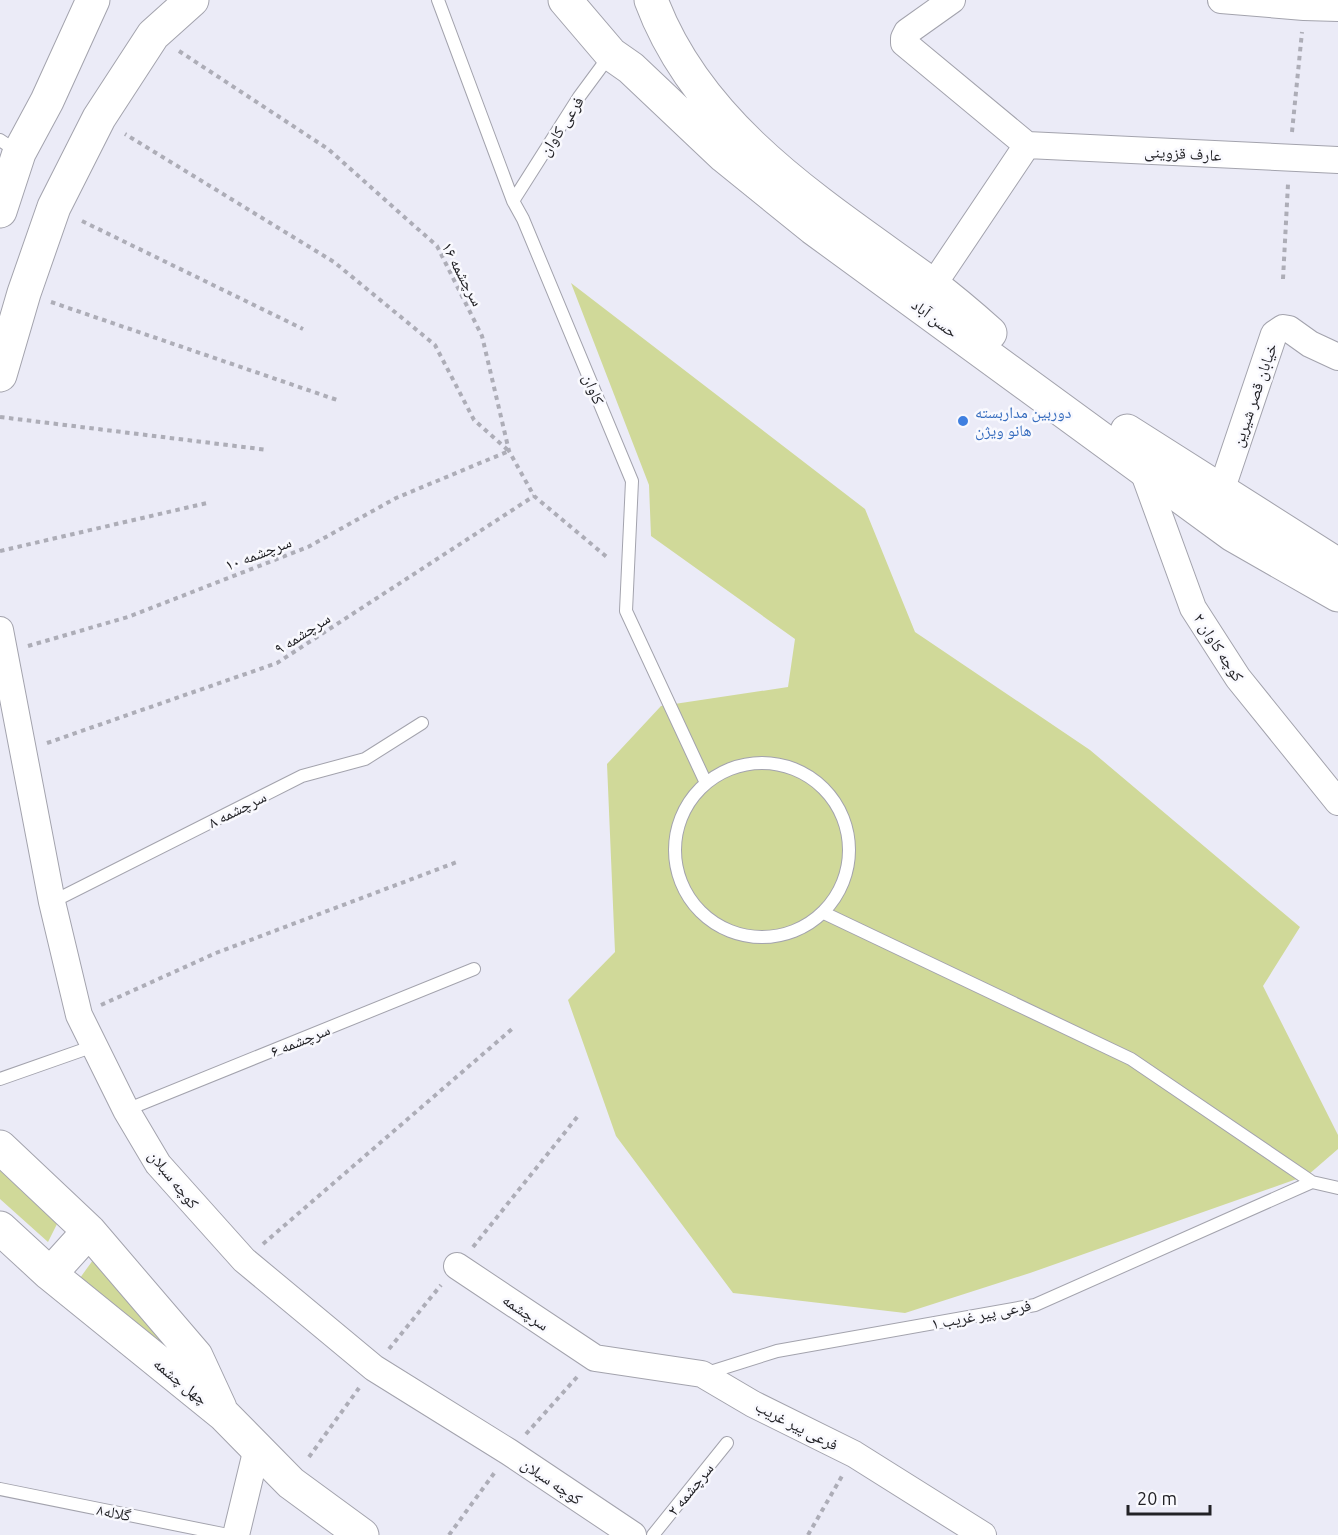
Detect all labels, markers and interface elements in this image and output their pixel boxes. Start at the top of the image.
street label: فرعی کاوان [535,93,589,160]
street label: عارف قزوینی [1144,142,1222,166]
street label: ۱۶ سرچشمه [438,239,487,309]
street label: حسن آباد [907,295,961,343]
street label: خیابان قصر شیرین [1228,341,1282,450]
street label: کاوان [578,371,608,408]
place label: دوربین مداربسته هانو ویژن [975,403,1071,441]
marker: دوربین مداربسته هانو ویژن [956,414,970,428]
street label: سرچشمه ۱۰ [222,532,294,575]
street label: سرچشمه ۹ [271,608,334,658]
street label: کوچه کاوان ۲ [1189,610,1248,686]
street label: سرچشمه ۸ [205,787,269,832]
street label: سرچشمه ۶ [268,1020,333,1061]
street label: کوچه سبلان [144,1146,203,1213]
street label: سرچشمه [499,1290,552,1335]
street label: فرعی پیر غریب ۱ [930,1296,1033,1334]
street label: چهل چشمه [149,1354,212,1410]
street label: فرعی پیر غریب [752,1396,841,1455]
street label: کوچه سبلان [517,1454,586,1510]
street label: سرچشمه ۲ [663,1459,717,1520]
scale bar [1128,1478,1210,1516]
text: 20 m [1137,1488,1177,1508]
street label: گلاله۸ [95,1500,133,1524]

